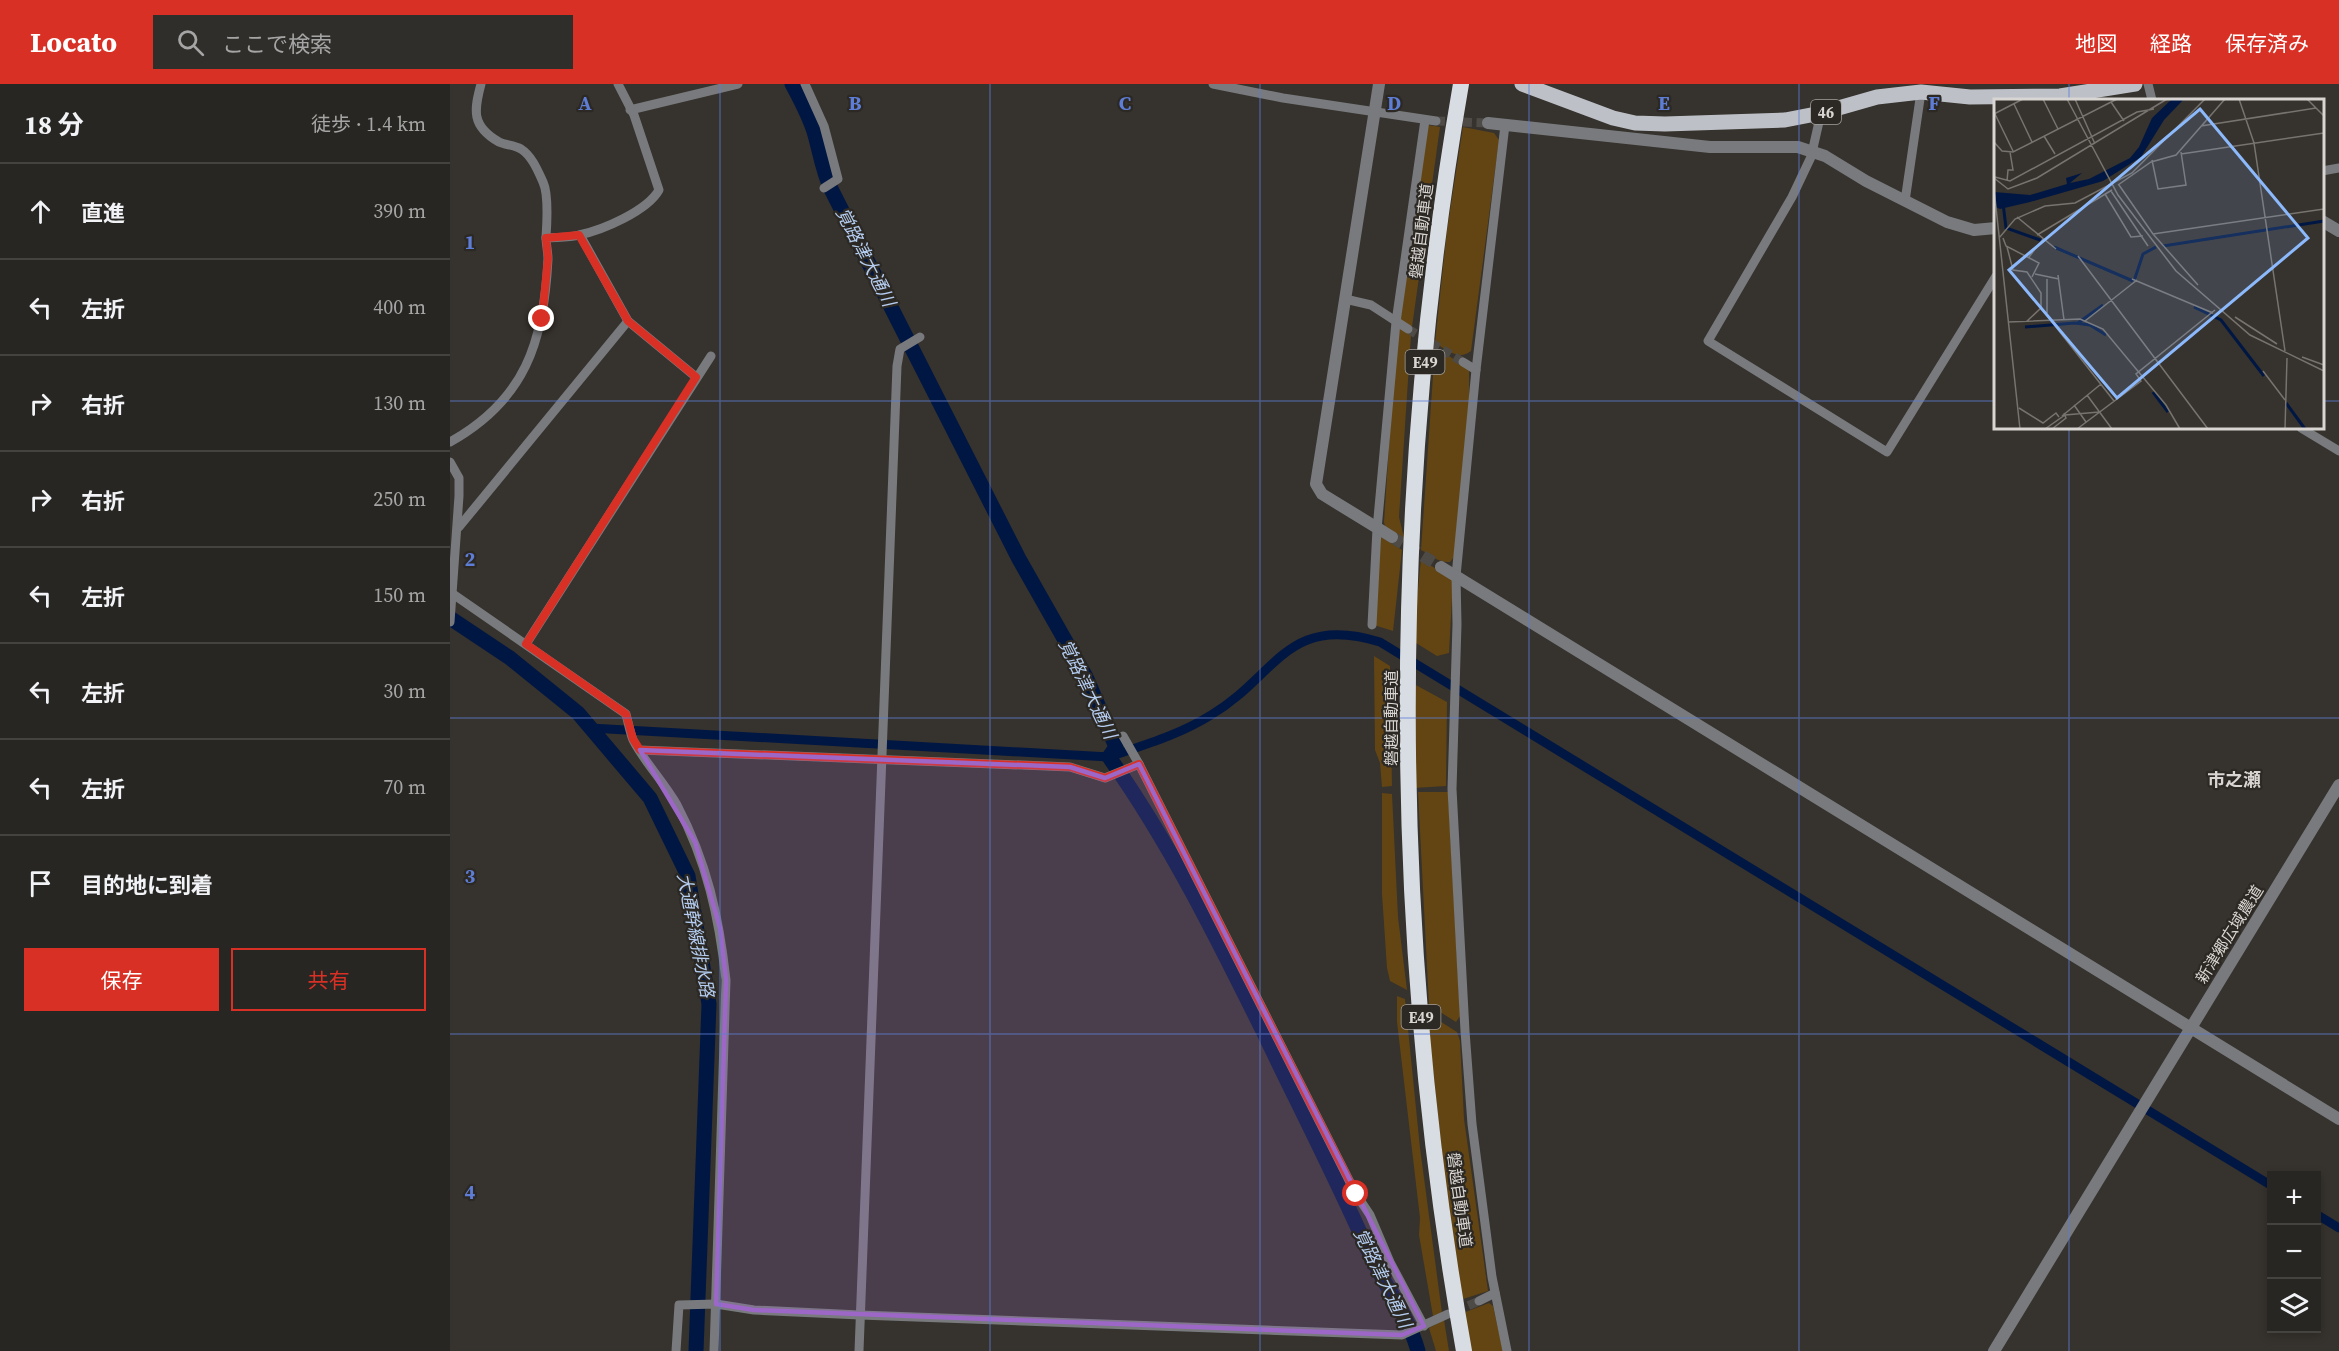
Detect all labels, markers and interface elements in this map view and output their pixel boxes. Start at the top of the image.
search box [153,15,573,69]
text: Locato [30,23,117,61]
icon: search [174,26,207,59]
text: ここで検索 [222,29,332,59]
text: 地図 [2075,29,2117,58]
text: 経路 [2150,29,2192,58]
text: 保存済み [2225,29,2309,58]
text: A [578,89,592,117]
text: B [848,89,862,117]
text: C [1119,89,1131,117]
text: D [1387,89,1401,117]
text: E [1658,89,1670,117]
text: F [1928,89,1940,117]
inset map [1994,99,2324,429]
road number: 46 [1811,100,1841,124]
text: 18 分 [24,107,84,143]
text: 徒歩 · 1.4 km [311,110,426,138]
street label: 磐越自動車道 [1404,182,1438,280]
icon: ahead [24,195,57,228]
text: 390 m [373,197,426,225]
text: 直進 [81,198,125,228]
water label: 覚路津大通川 [830,203,903,313]
text: 1 [465,228,475,256]
icon: left [24,291,57,324]
text: 400 m [373,293,426,321]
text: 左折 [81,294,125,324]
route end [528,305,554,331]
road number: E49 [1406,350,1444,374]
icon: right [24,387,57,420]
text: 130 m [373,389,426,417]
text: 右折 [81,390,125,420]
icon: right [24,483,57,516]
text: 250 m [373,485,426,513]
text: 右折 [81,486,125,516]
text: 2 [465,545,476,573]
icon: left [24,579,57,612]
text: 150 m [373,581,426,609]
text: 左折 [81,582,125,612]
water label: 覚路津大通川 [1053,635,1124,745]
street label: 磐越自動車道 [1380,670,1402,766]
icon: left [24,675,57,708]
text: 30 m [383,677,426,705]
text: 左折 [81,678,125,708]
district label: 市之瀬 [2207,767,2261,792]
icon: left [24,771,57,804]
text: 70 m [383,773,426,801]
text: 左折 [81,774,125,804]
text: 3 [465,862,476,890]
icon: arrive [24,867,57,900]
text: 目的地に到着 [81,870,213,900]
water label: 大通幹線排水路 [672,871,721,1001]
street label: 新津郷広域農道 [2190,881,2268,987]
button: 保存 [24,948,219,1011]
button: 共有 [231,948,426,1011]
road number: E49 [1402,1005,1440,1029]
street label: 磐越自動車道 [1442,1151,1478,1249]
map controls [2267,1171,2321,1333]
button: + [2267,1171,2321,1225]
text: 4 [465,1178,476,1206]
route start [1342,1180,1368,1206]
water label: 覚路津大通川 [1348,1224,1419,1334]
button: − [2267,1225,2321,1279]
button: layers [2267,1279,2321,1333]

